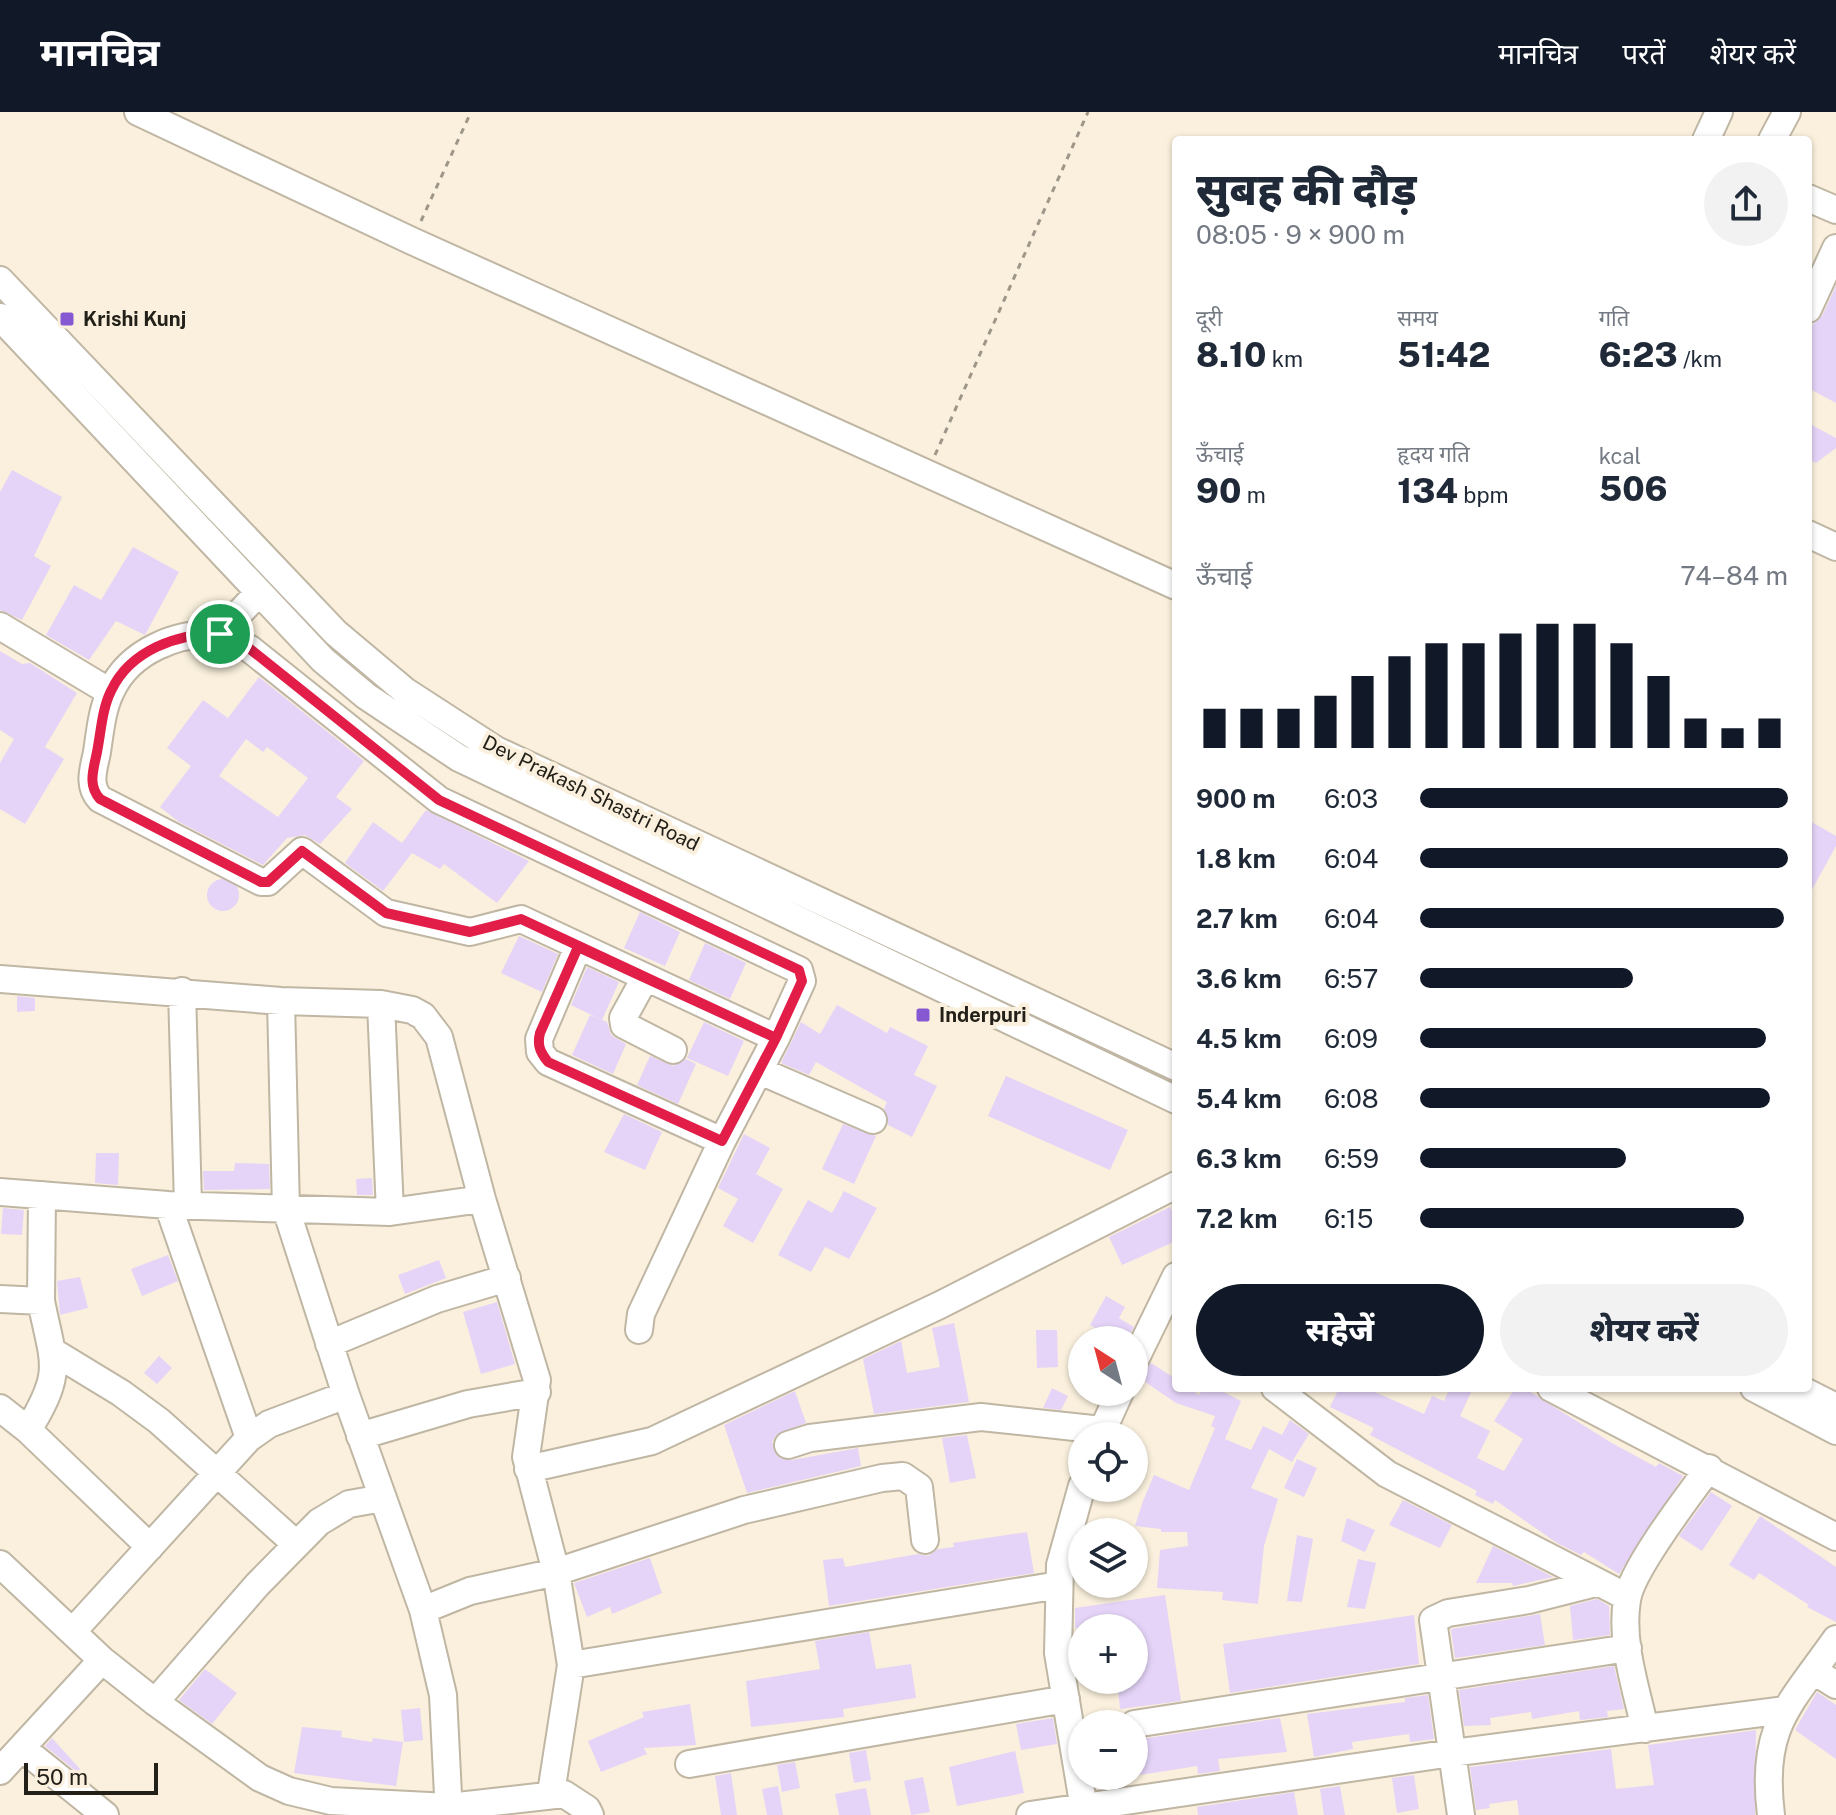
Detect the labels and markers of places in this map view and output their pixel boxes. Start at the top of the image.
place label: Krishi Kunj [83,307,186,331]
marker: Krishi Kunj [58,310,76,328]
pin [186,600,254,668]
place label: Inderpuri [939,1003,1027,1027]
marker: Inderpuri [914,1006,932,1024]

